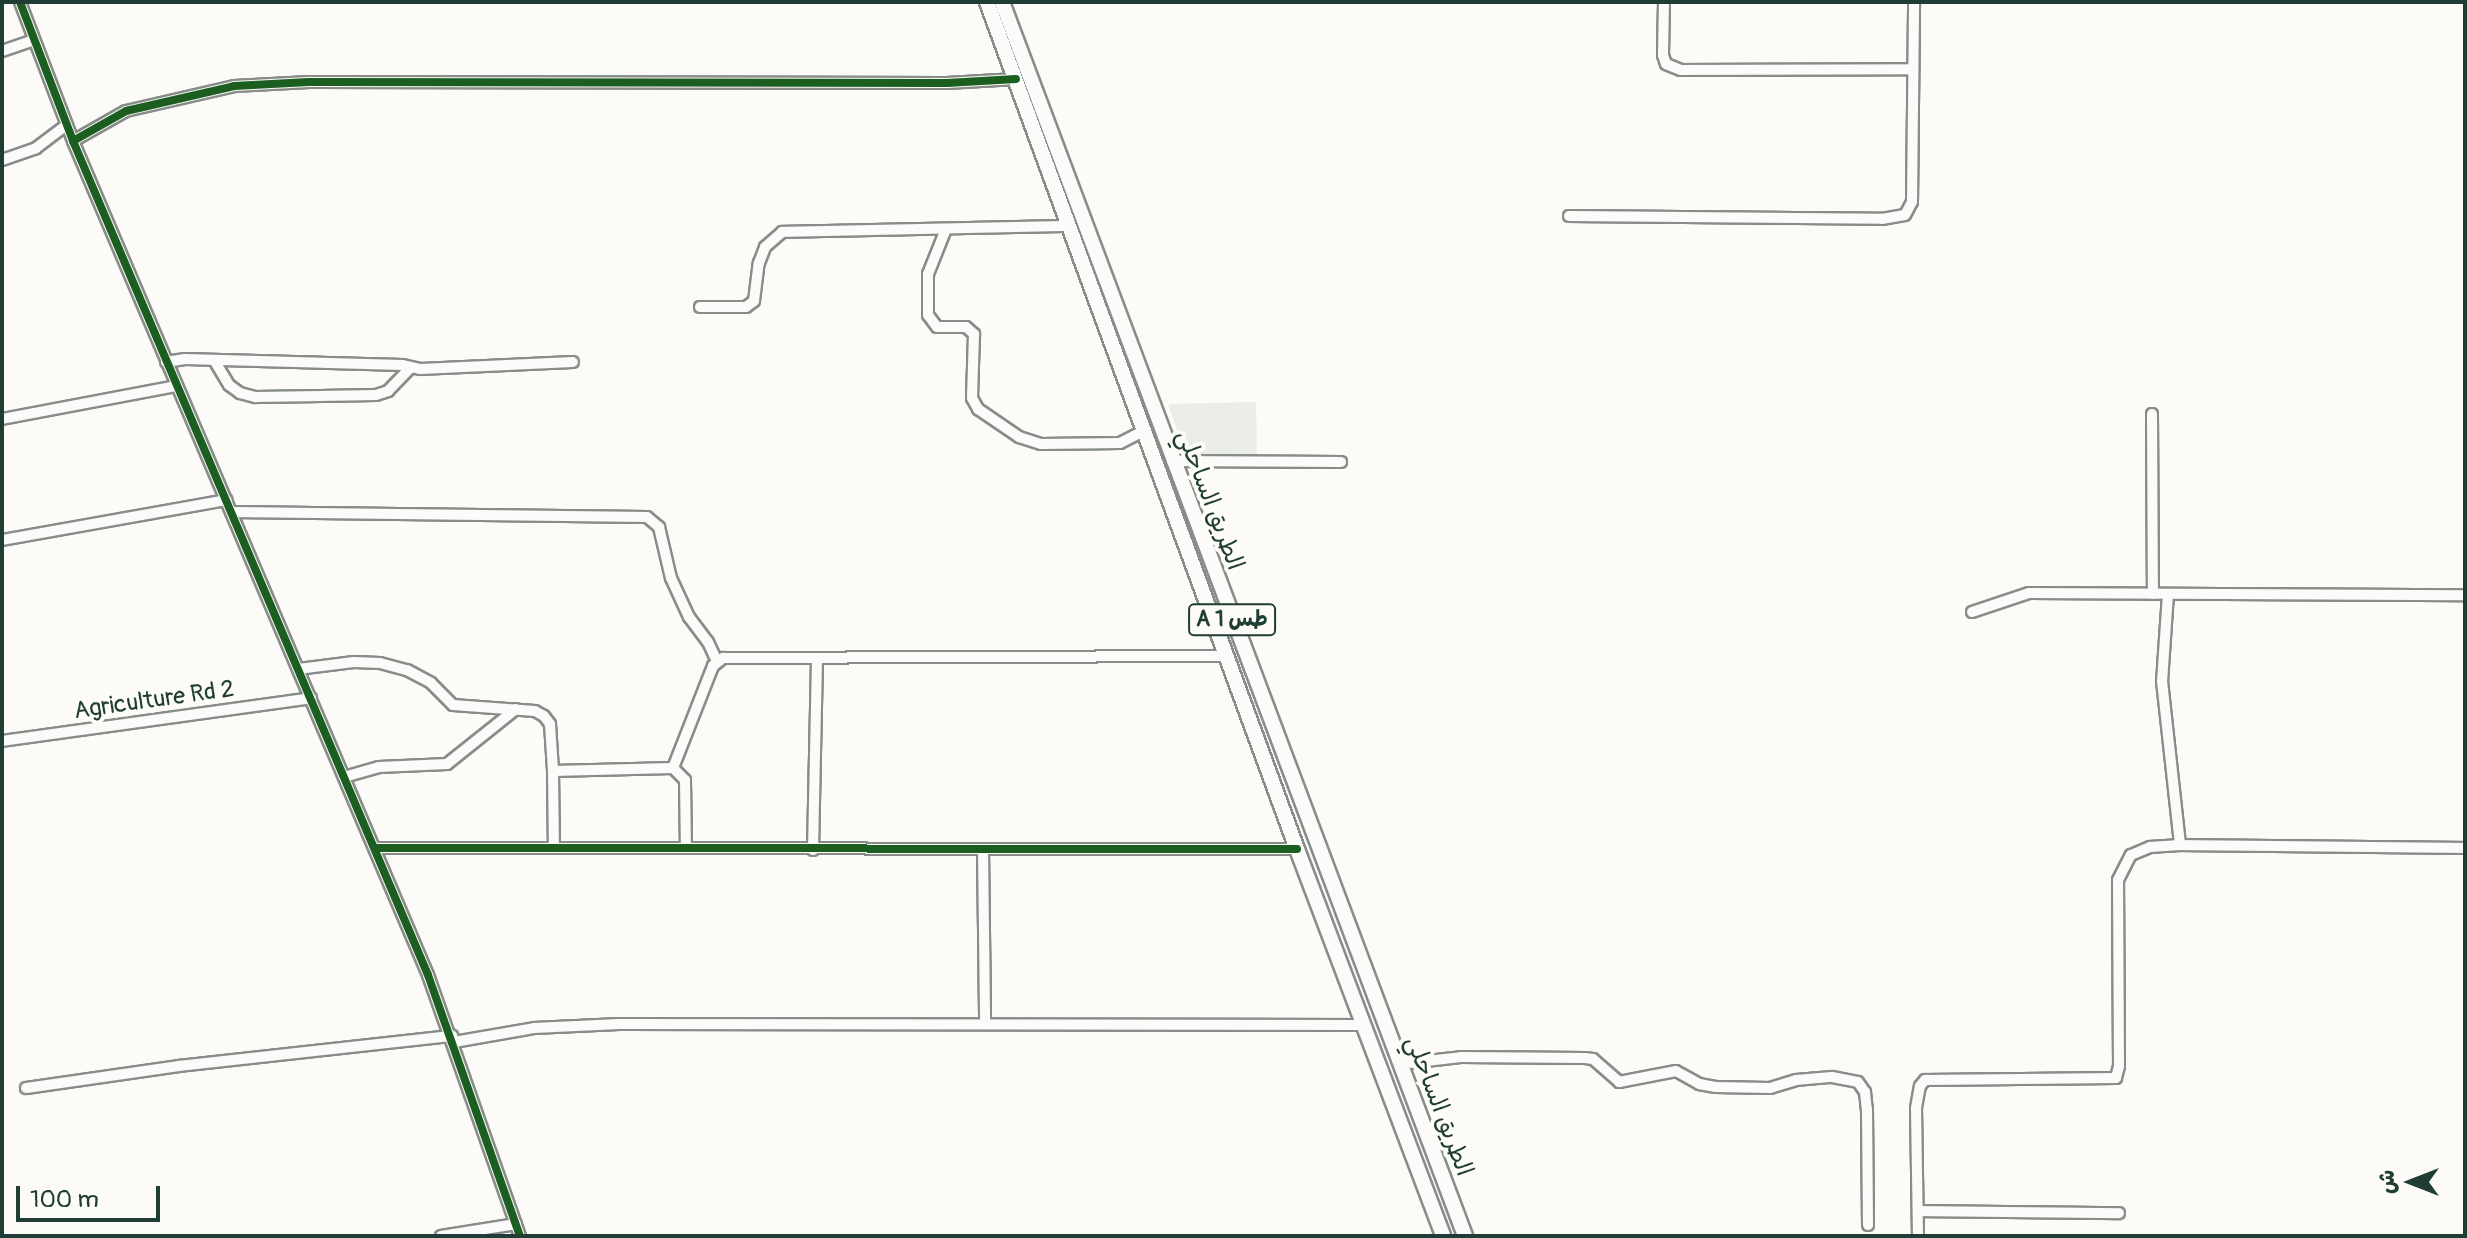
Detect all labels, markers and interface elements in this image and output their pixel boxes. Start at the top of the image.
street label: الطريق الساحلي [1170,426,1250,574]
road number: A 1 طس [1188,602,1276,638]
street label: Agriculture Rd 2 [72,674,236,726]
street label: الطريق الساحلي [1399,1032,1479,1180]
north arrow [2371,1142,2451,1222]
scale bar [20,1170,164,1220]
text: ش [2373,1170,2401,1194]
text: 100 m [30,1185,99,1214]

